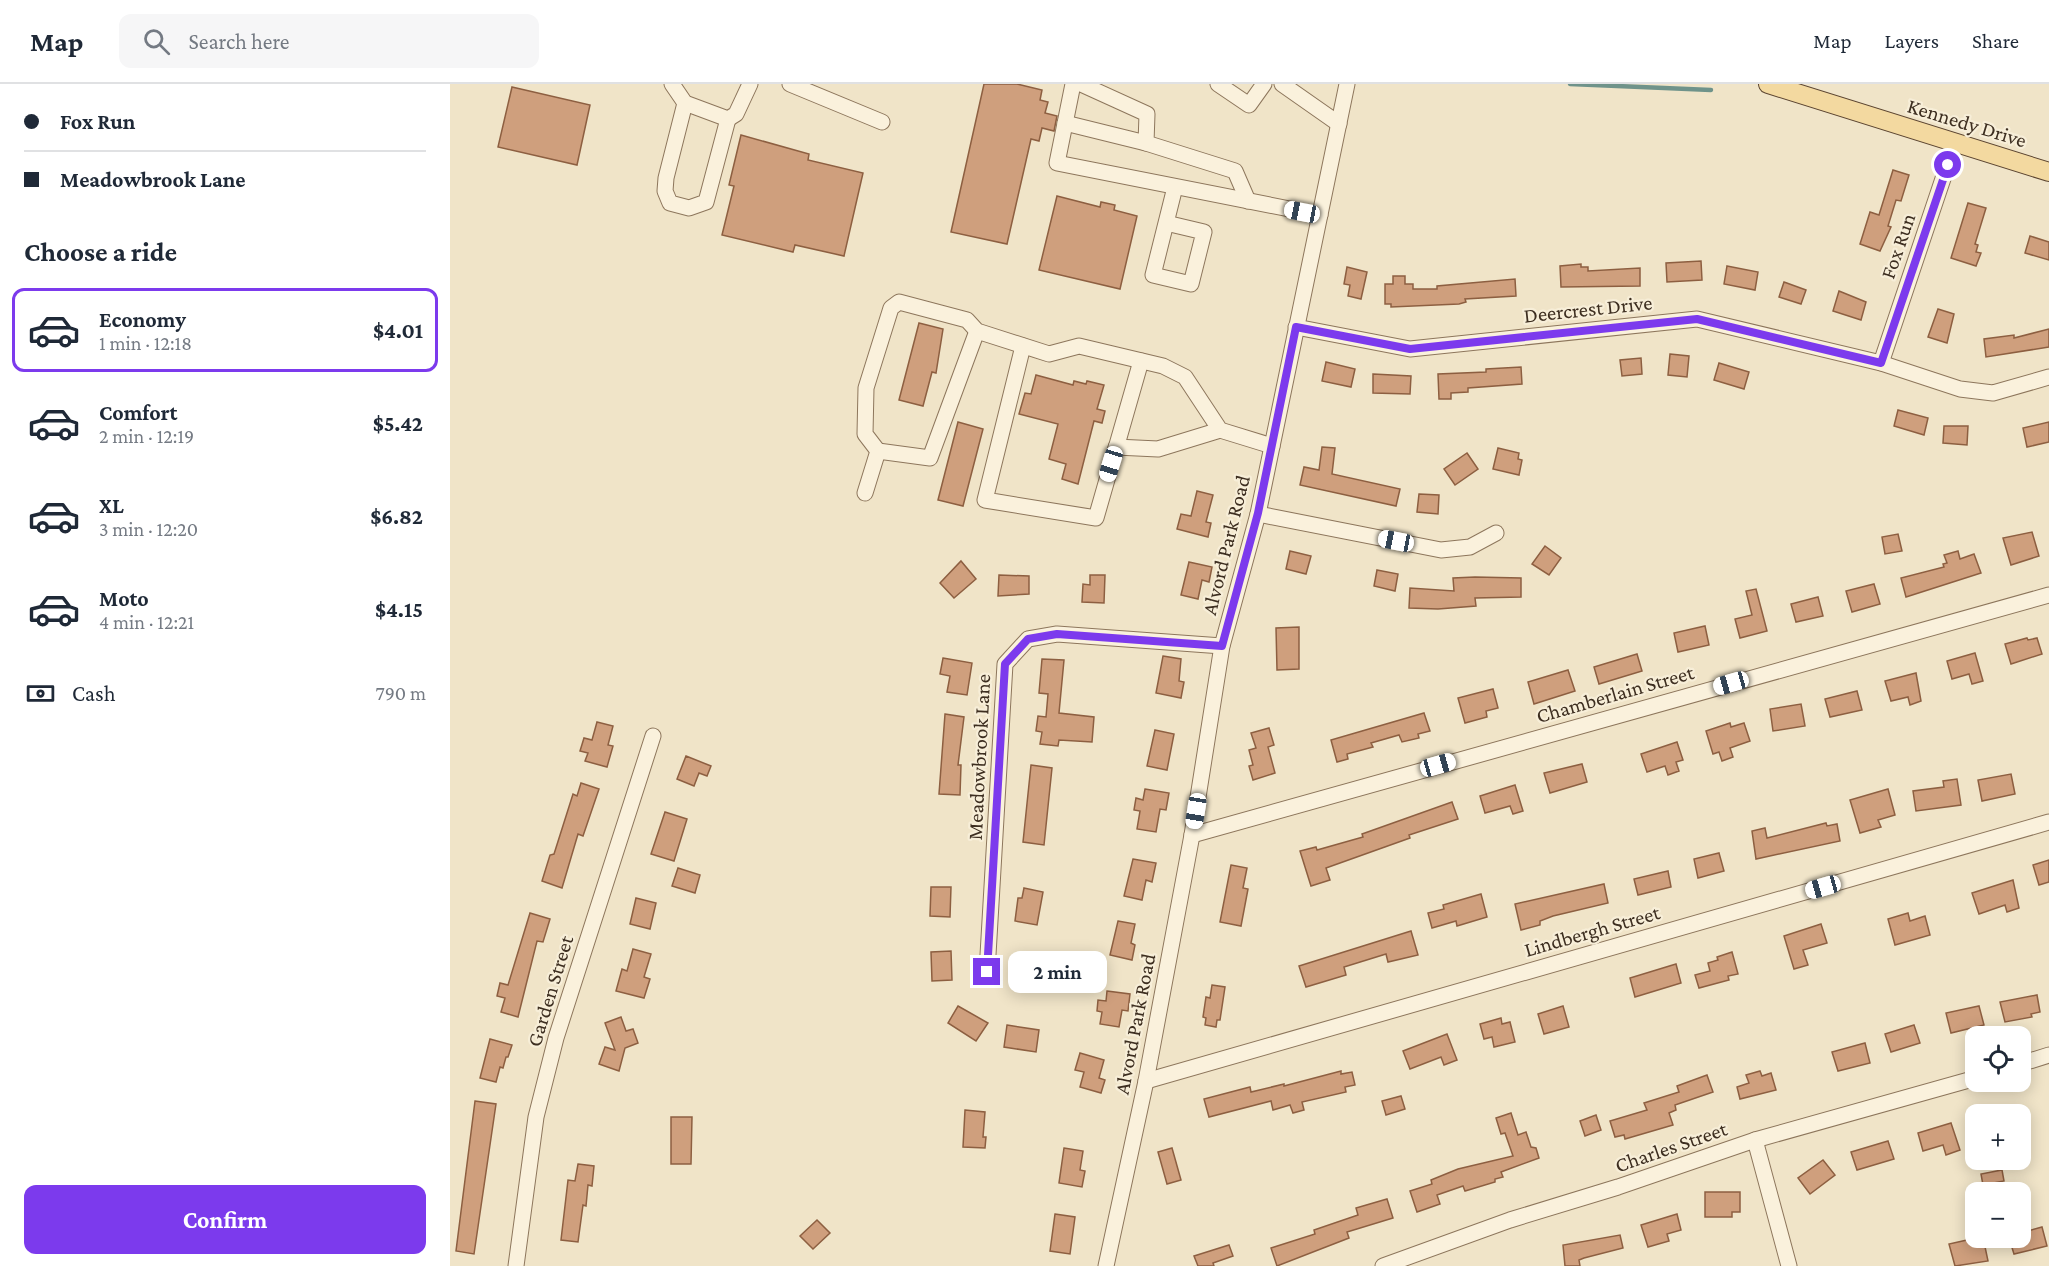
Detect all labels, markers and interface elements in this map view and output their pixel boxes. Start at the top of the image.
search box [119,14,539,68]
icon: search [140,25,173,58]
text: Map [30,26,83,57]
text: Search here [188,29,289,54]
text: Map [1813,29,1852,53]
text: Layers [1885,29,1939,53]
text: Share [1972,29,2019,53]
street label: Kennedy Drive [1905,94,2029,152]
text: Fox Run [60,109,135,134]
route start [1934,151,1961,178]
text: Meadowbrook Lane [60,167,246,192]
car [1283,200,1321,224]
street label: Fox Run [1876,210,1920,282]
text: Choose a ride [24,237,177,267]
street label: Deercrest Drive [1522,290,1654,328]
icon: car [27,303,81,357]
text: Economy [99,307,186,332]
text: $4.01 [373,318,423,343]
text: 1 min · 12:18 [99,332,192,354]
icon: car [27,396,81,450]
text: Comfort [99,400,177,425]
text: $5.42 [373,411,423,436]
text: 2 min · 12:19 [99,425,194,447]
car [1097,444,1125,484]
street label: Alvord Park Road [1197,473,1255,617]
icon: car [27,489,81,543]
text: XL [99,493,124,518]
text: $6.82 [370,504,423,529]
text: 3 min · 12:20 [99,518,198,540]
car [1377,529,1415,553]
icon: car [27,582,81,636]
text: Moto [99,586,149,611]
text: $4.15 [375,597,423,622]
text: 4 min · 12:21 [99,611,194,633]
street label: Chamberlain Street [1533,660,1698,728]
car [1711,669,1751,697]
street label: Meadowbrook Lane [963,673,995,841]
icon: cash [24,677,57,710]
text: Cash [72,681,116,706]
text: 790 m [375,682,426,704]
car [1418,751,1458,779]
car [1184,792,1208,830]
car [1803,873,1843,901]
street label: Lindbergh Street [1521,900,1664,962]
street label: Garden Street [522,932,579,1049]
callout: 2 min [1008,951,1107,993]
street label: Alvord Park Road [1110,951,1160,1097]
route end [973,958,1000,985]
text: 2 min [1033,961,1082,983]
map controls [1965,1026,2031,1248]
button: locate [1965,1026,2031,1092]
button: + [1965,1104,2031,1170]
street label: Charles Street [1612,1116,1731,1177]
button: − [1965,1182,2031,1248]
button: Confirm [24,1185,426,1254]

